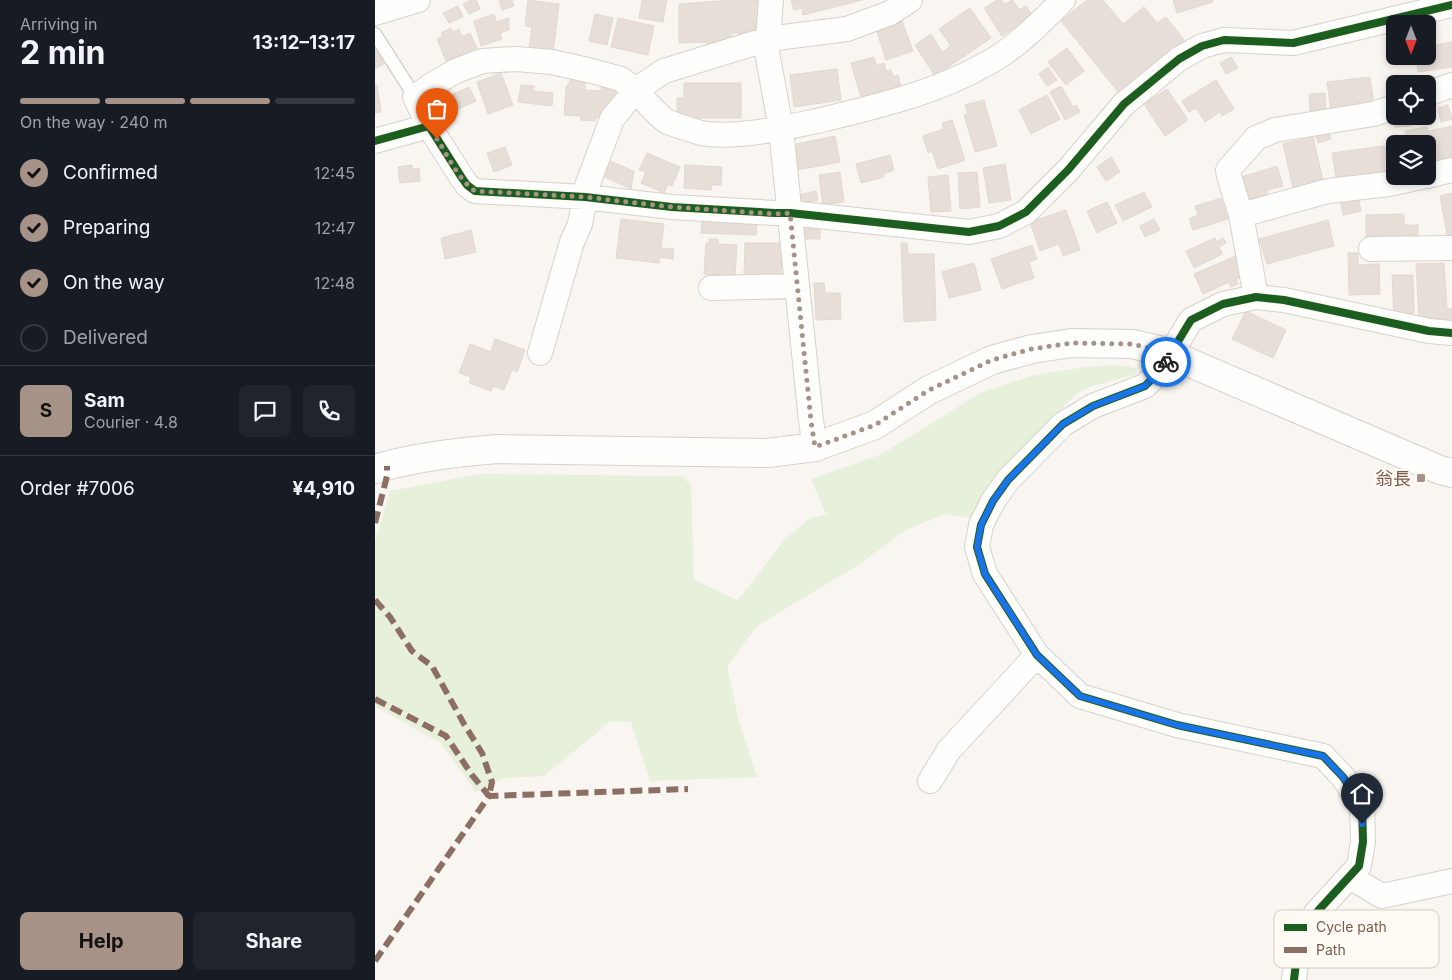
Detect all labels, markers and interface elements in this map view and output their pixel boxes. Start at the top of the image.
text: Arriving in [20,14,97,34]
north arrow [1386,15,1436,65]
map controls [1386,15,1436,185]
text: 13:12–13:17 [252,31,355,54]
text: 2 min [20,33,106,72]
button: locate [1386,75,1436,125]
pin [416,88,458,139]
icon: bag [423,95,451,123]
text: On the way · 240 m [20,112,168,132]
button: layers [1386,135,1436,185]
icon: check [20,159,48,187]
text: Confirmed [63,161,158,184]
text: 12:45 [314,163,355,183]
icon: check [20,214,48,242]
text: Preparing [63,216,150,239]
text: 12:47 [315,218,355,238]
icon: check [20,269,48,297]
text: On the way [63,271,165,294]
text: 12:48 [314,273,355,293]
text: Delivered [63,326,148,349]
courier [1141,337,1191,387]
icon: bike [1152,348,1180,376]
button: chat [239,385,291,437]
button: phone [303,385,355,437]
text: Sam [84,389,125,412]
text: S [40,399,52,422]
text: Courier · 4.8 [84,412,178,432]
place label: 翁長 [1375,468,1411,489]
marker: 翁長 [1415,472,1427,484]
text: Order #7006 [20,477,135,500]
text: ¥4,910 [293,477,355,500]
pin [1341,773,1383,824]
icon: home [1348,780,1376,808]
legend [1274,910,1439,968]
button: Help [20,912,183,970]
button: Share [193,912,355,970]
text: Cycle path [1316,918,1387,935]
text: Path [1316,941,1346,958]

